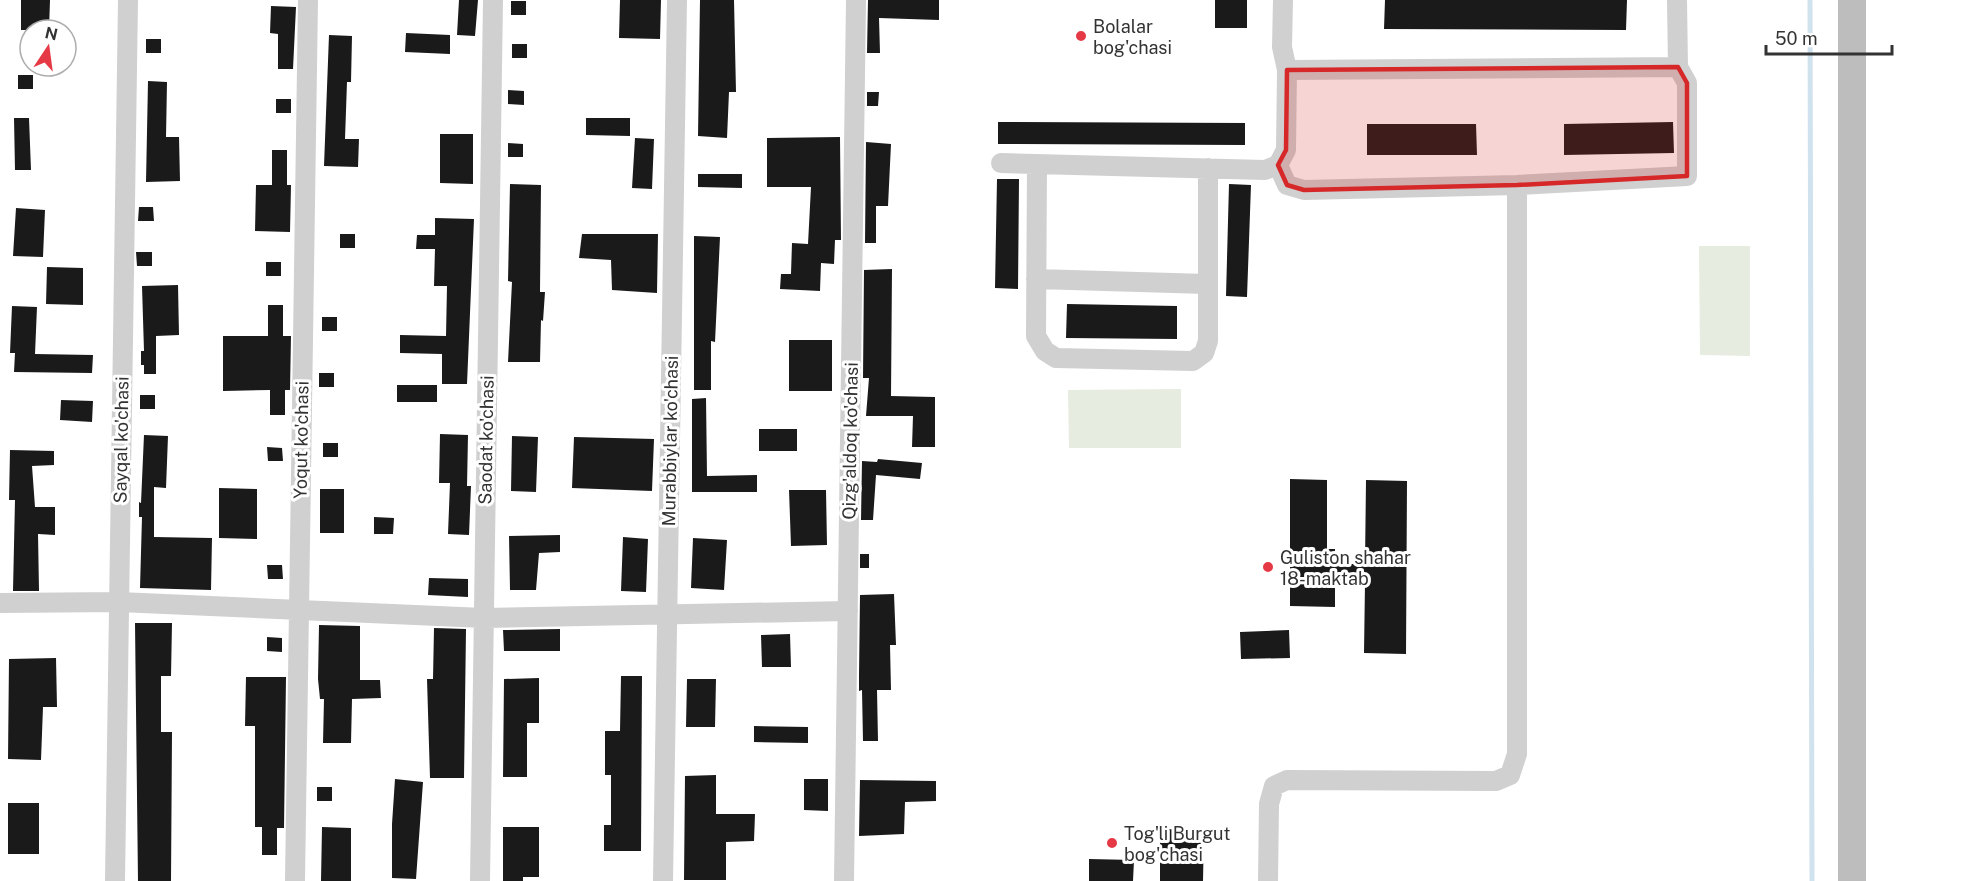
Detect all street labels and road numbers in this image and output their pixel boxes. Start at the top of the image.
street label: Murabbiylar ko'chasi [658,355,682,527]
street label: Qizg'aldoq ko'chasi [838,362,862,520]
street label: Saodat ko'chasi [474,375,498,505]
street label: Sayqal ko'chasi [109,376,133,504]
street label: Yoqut ko'chasi [289,381,313,499]

